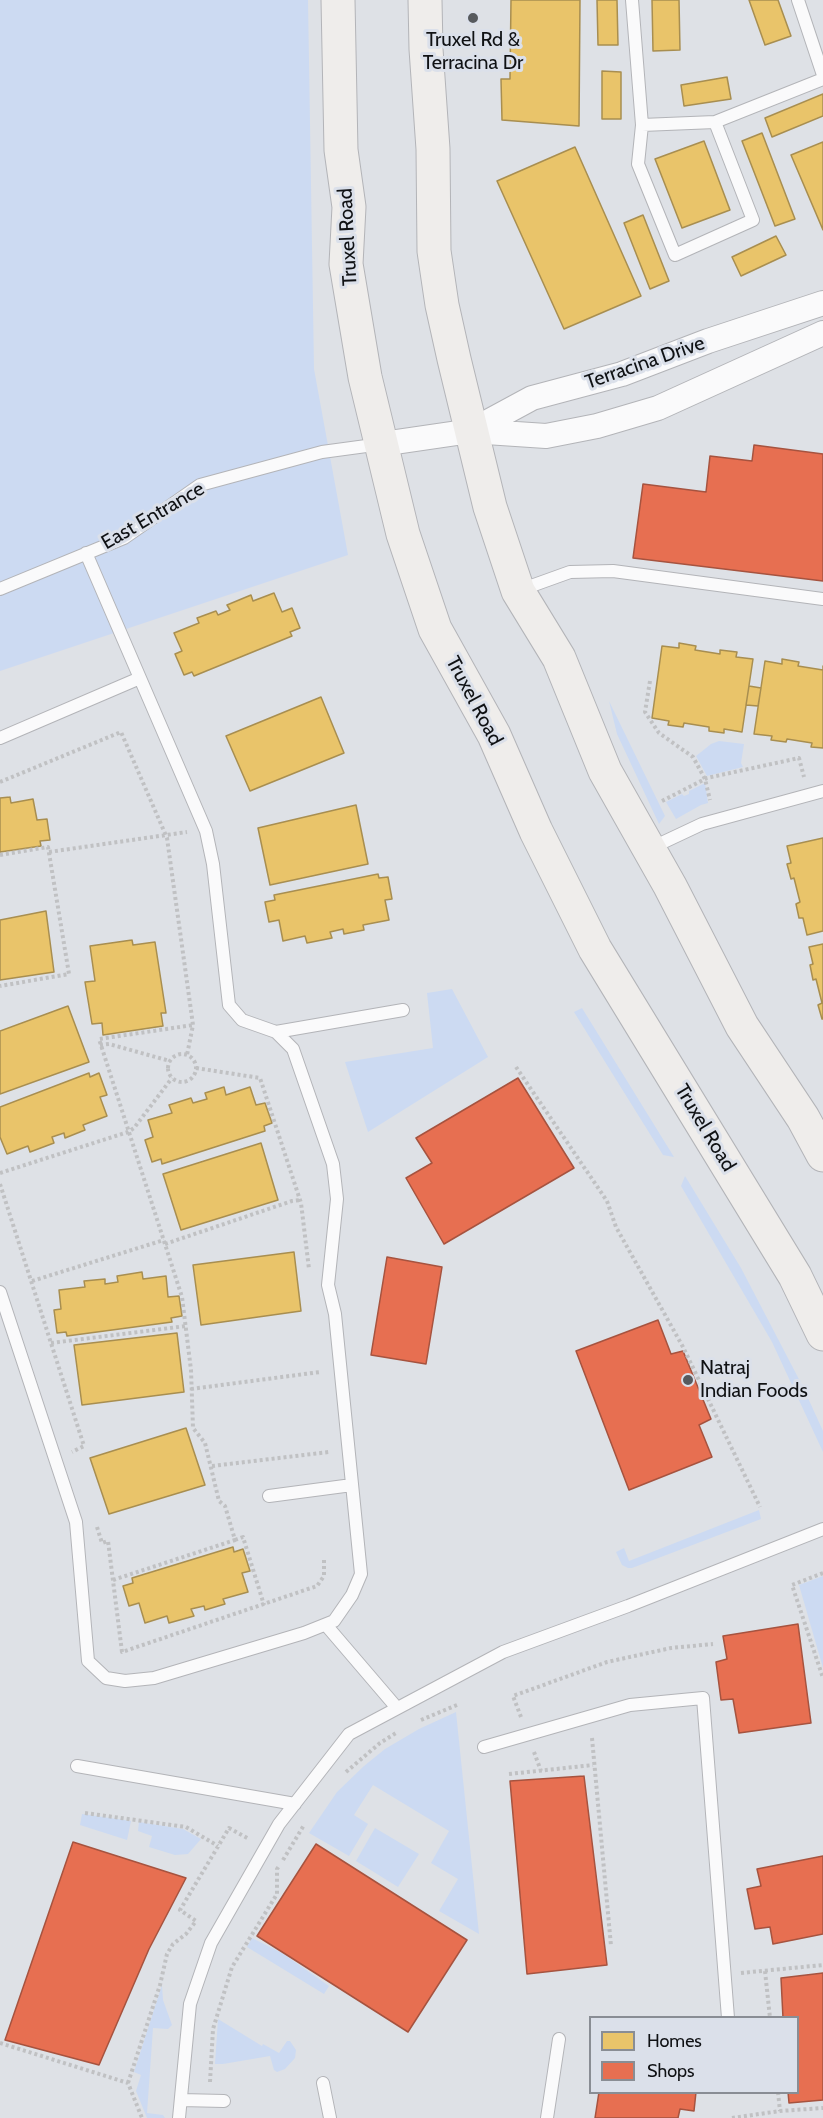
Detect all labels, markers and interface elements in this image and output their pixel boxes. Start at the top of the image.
marker: Truxel Rd & Terracina Dr [466,11,480,25]
place label: Truxel Rd & Terracina Dr [423,28,523,75]
street label: Truxel Road [333,188,363,286]
street label: Terracina Drive [582,331,708,395]
street label: East Entrance [97,477,209,555]
street label: Truxel Road [440,652,508,750]
street label: Truxel Road [670,1080,740,1176]
place label: Natraj Indian Foods [700,1356,808,1403]
marker: Natraj Indian Foods [681,1373,695,1387]
legend [589,2016,799,2094]
text: Homes [647,2030,702,2052]
text: Shops [647,2060,695,2082]

